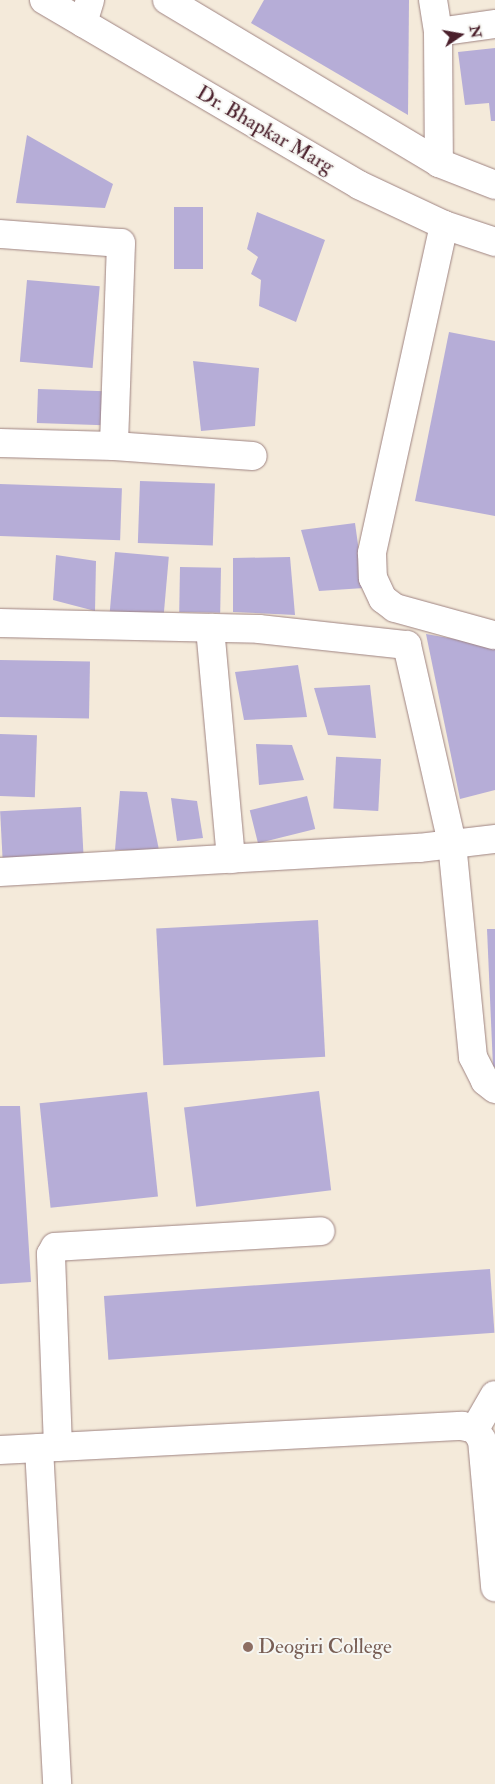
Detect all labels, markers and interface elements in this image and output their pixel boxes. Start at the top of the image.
north arrow [435,10,485,60]
text: N [466,24,485,40]
street label: Dr. Bhapkar Marg [192,80,338,180]
place label: Deogiri College [258,1634,392,1660]
marker: Deogiri College [242,1641,254,1653]

